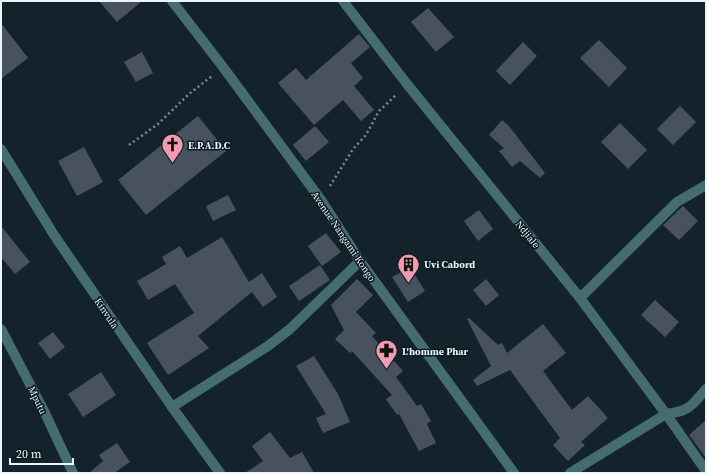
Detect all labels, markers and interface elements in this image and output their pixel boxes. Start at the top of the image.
church icon: E.P.A.D.C [159,132,185,165]
place label: E.P.A.D.C [188,139,230,152]
street label: Avenue Nangami Kongo [308,189,379,284]
street label: Ndjiale [513,218,543,251]
building icon: Uvi Cabord [396,251,422,284]
place label: Uvi Cabord [424,258,475,271]
street label: Kinvula [92,295,122,332]
pharmacy icon: L'homme Phar [374,338,400,371]
place label: L'homme Phar [402,345,469,358]
street label: Mputu [25,384,50,416]
scale bar [10,440,73,466]
text: 20 m [16,446,42,462]

